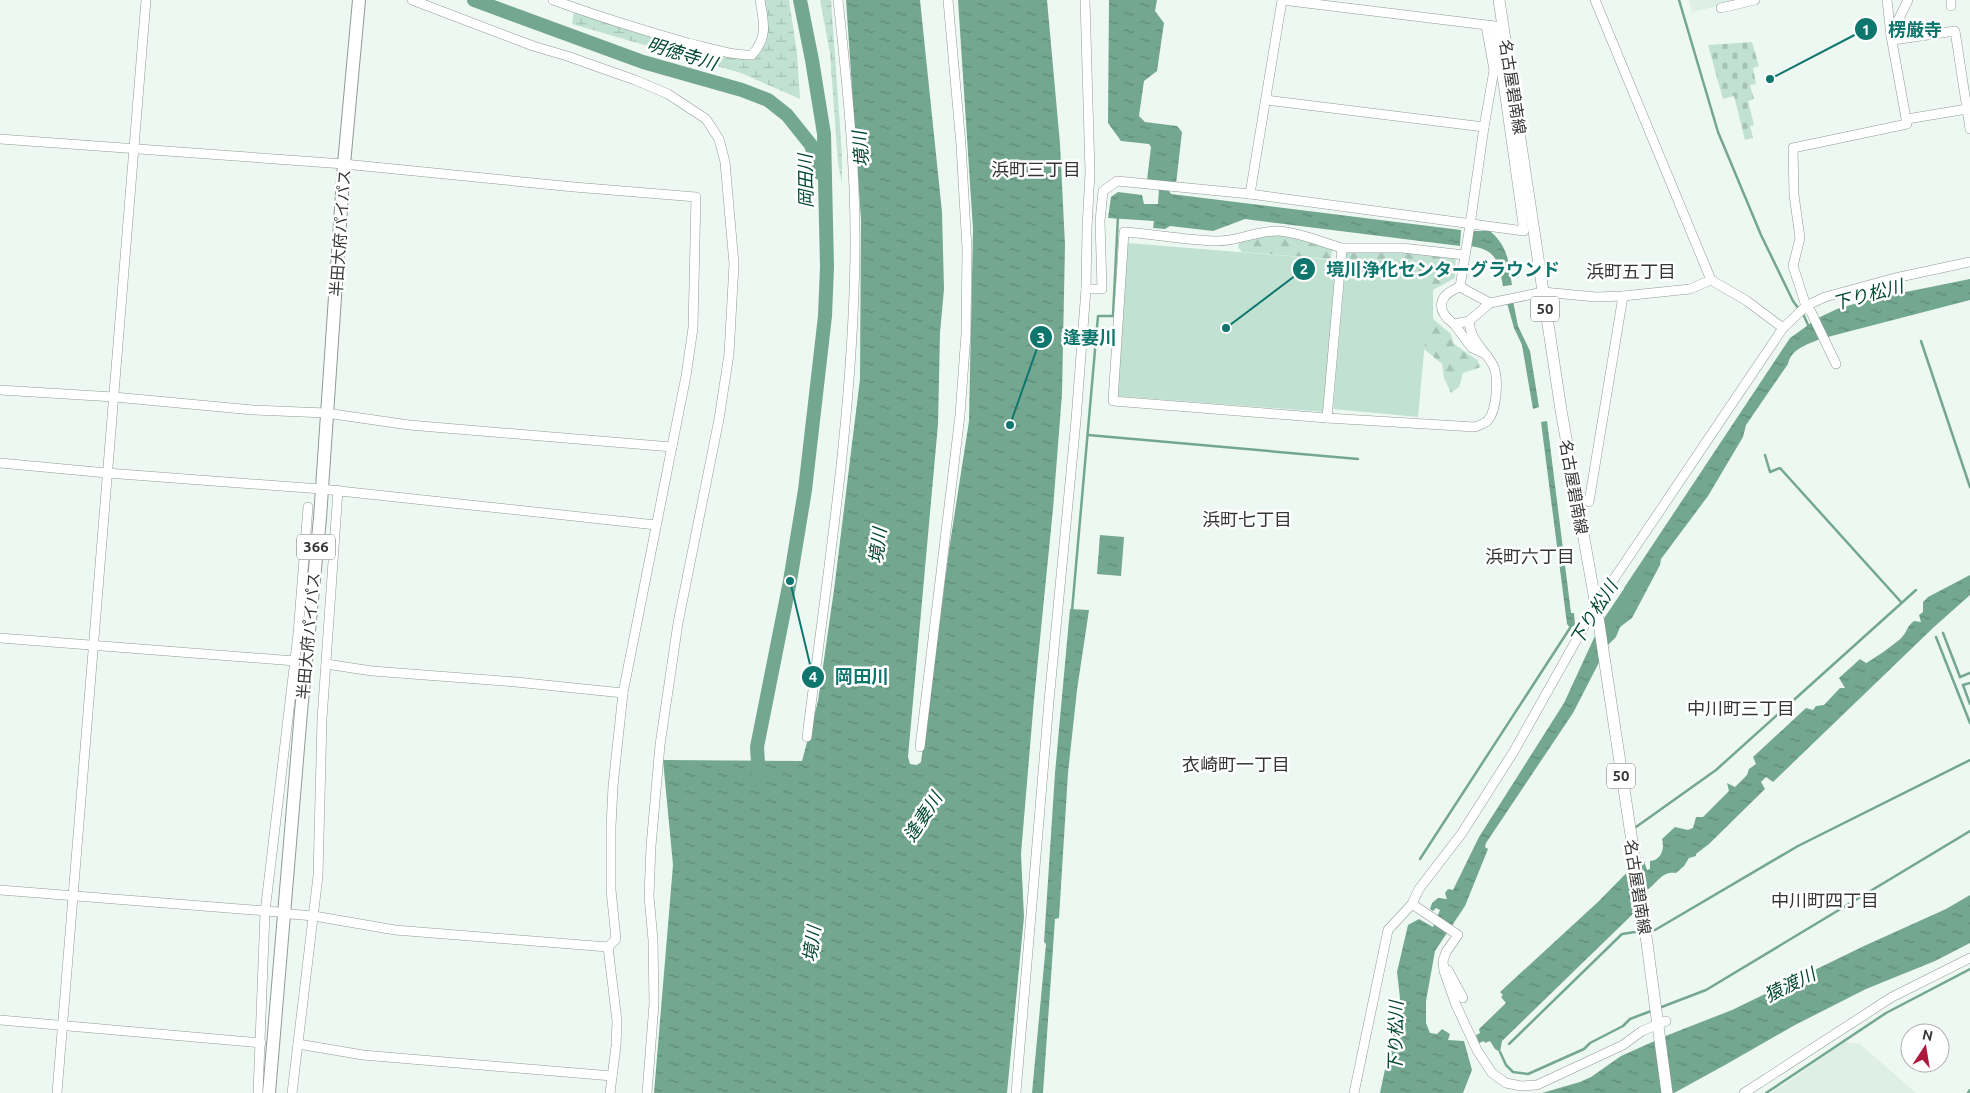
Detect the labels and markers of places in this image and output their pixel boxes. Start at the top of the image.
callout: 楞厳寺 [1853,13,1952,46]
callout: 境川浄化センターグラウンド [1291,253,1570,286]
callout: 逢妻川 [1028,321,1127,354]
callout: 岡田川 [800,660,899,693]

